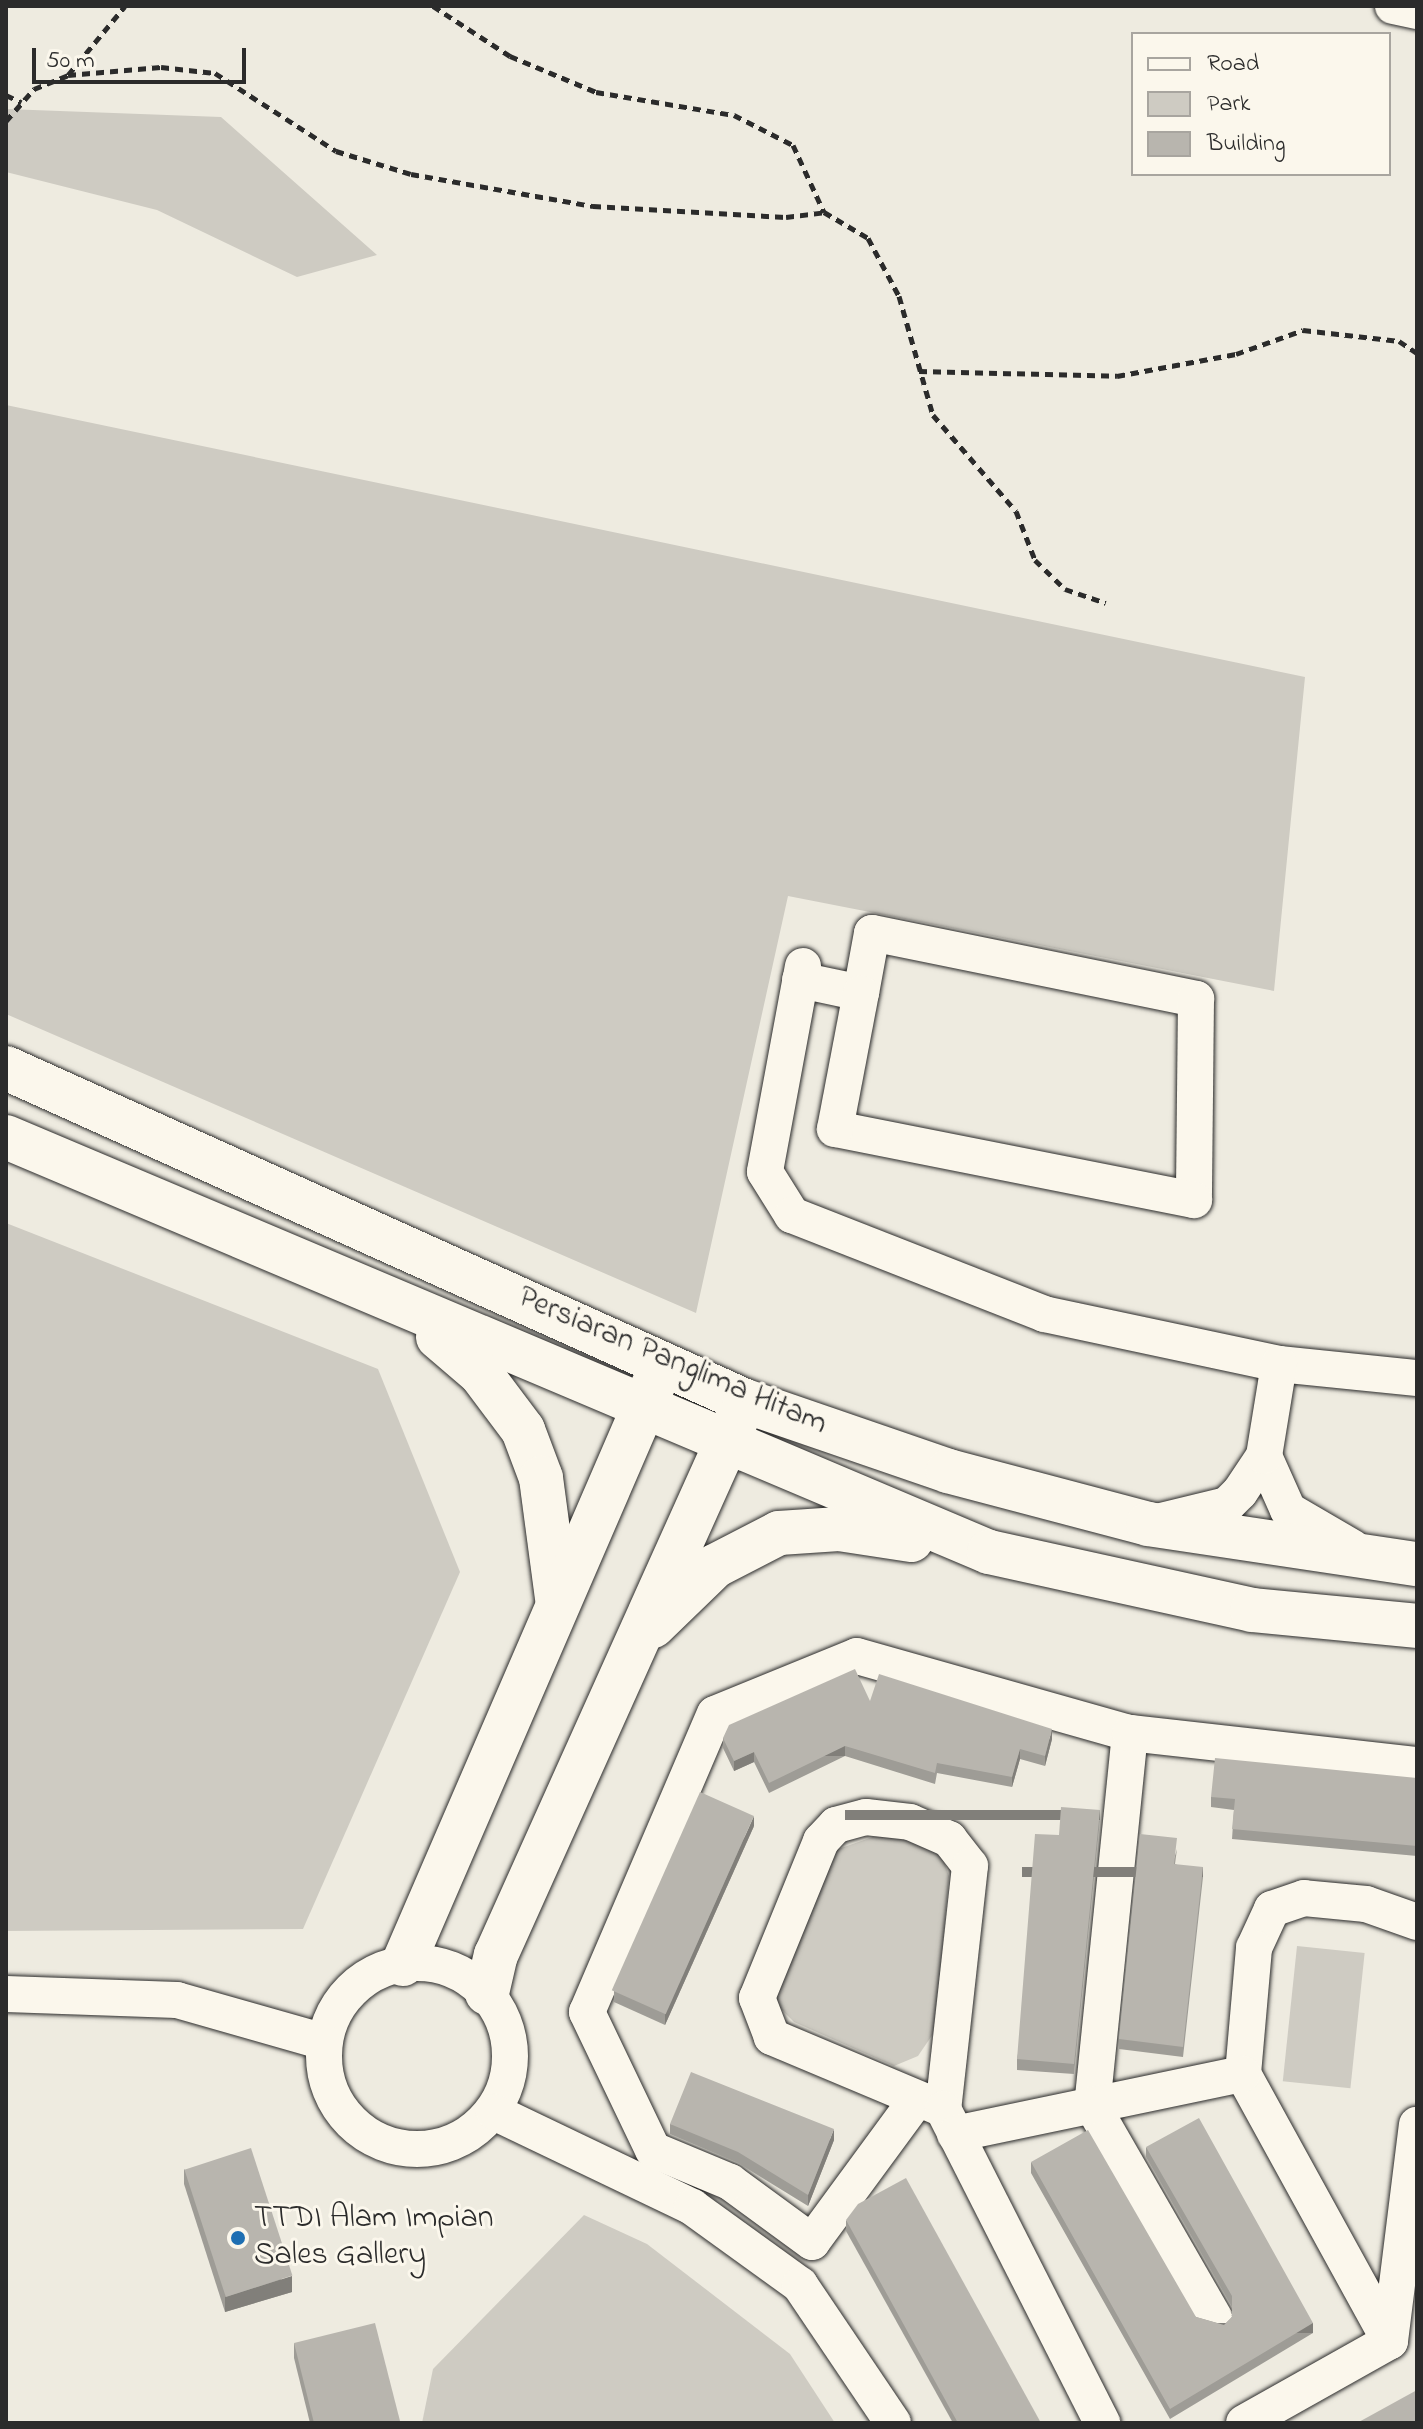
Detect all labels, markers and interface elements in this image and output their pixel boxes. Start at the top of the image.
scale bar [36,32,250,82]
legend [1131,32,1391,176]
text: 50 m [46,44,95,79]
text: Road [1207,47,1259,82]
text: Park [1207,87,1250,122]
text: Building [1207,127,1286,162]
street label: Persiaran Panglima Hitam [512,1279,832,1445]
place label: TTDI Alam Impian Sales Gallery [254,2201,493,2276]
marker: TTDI Alam Impian Sales Gallery [229,2229,247,2247]

